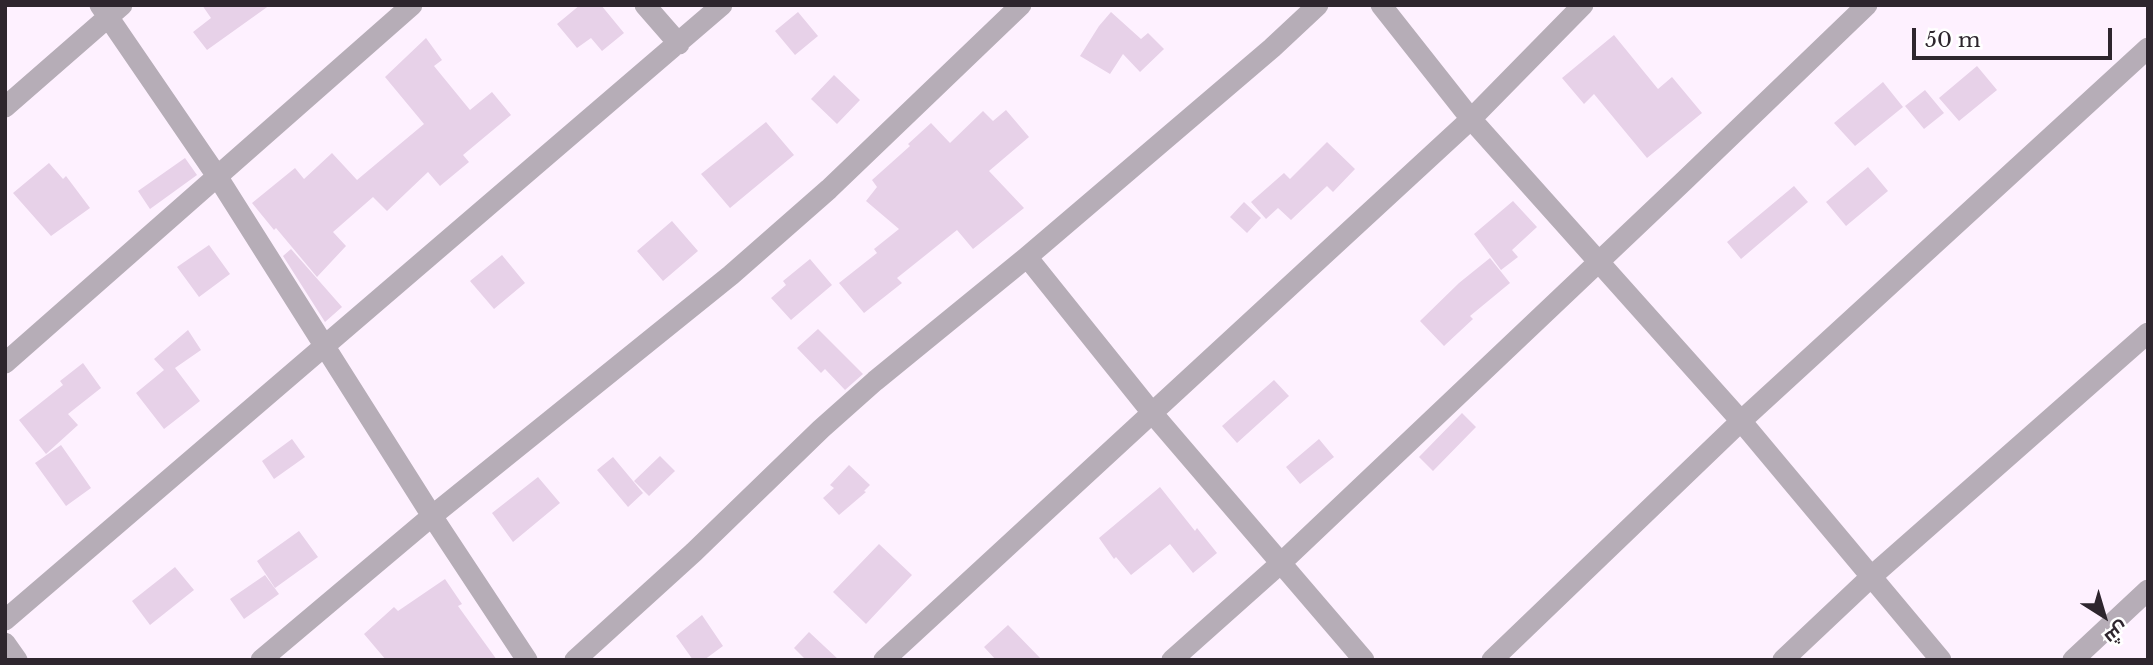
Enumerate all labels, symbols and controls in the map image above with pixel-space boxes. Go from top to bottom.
scale bar [1915,14,2114,58]
text: 50 m [1925,27,1980,53]
north arrow [2069,581,2139,651]
text: ش [2100,617,2134,650]

